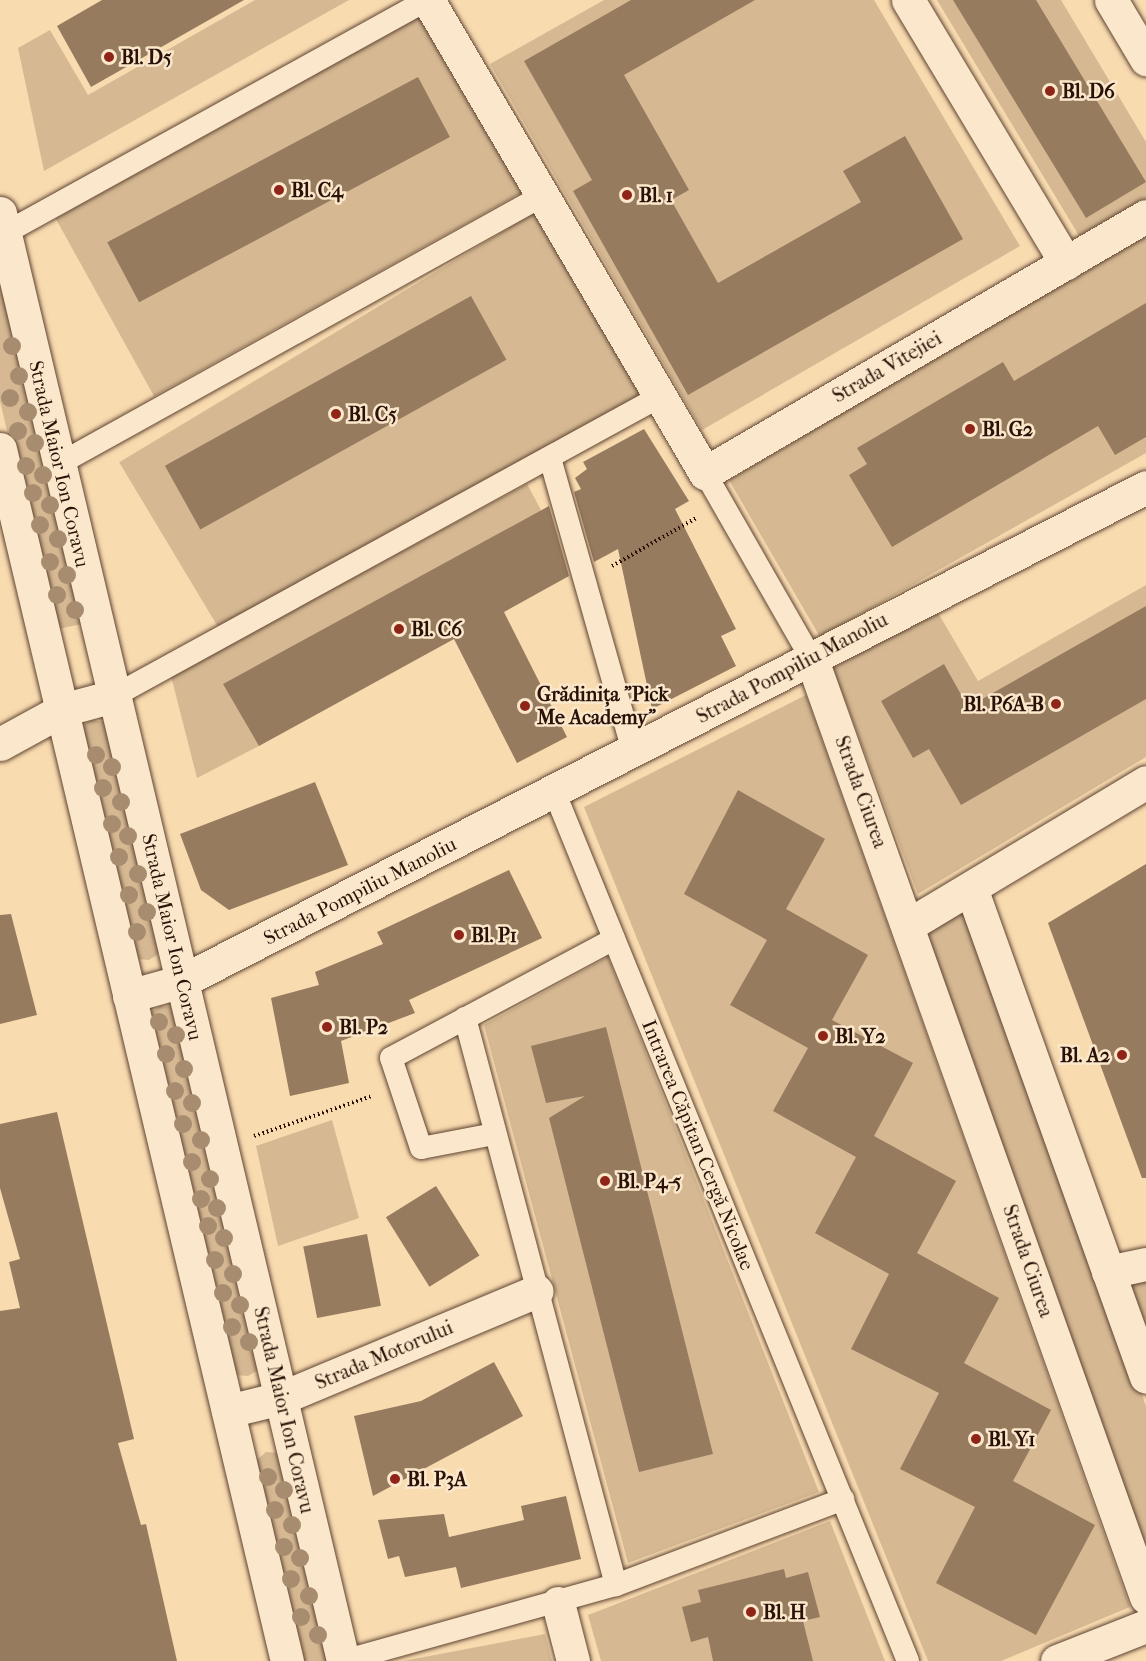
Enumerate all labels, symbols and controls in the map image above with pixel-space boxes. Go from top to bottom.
place label: Bl. D5 [121,45,172,69]
marker: Bl. D5 [102,50,116,64]
place label: Bl. D6 [1062,79,1115,103]
marker: Bl. D6 [1043,84,1057,98]
place label: Bl. C4 [291,178,343,202]
marker: Bl. C4 [272,183,286,197]
place label: Bl. 1 [639,183,673,207]
marker: Bl. 1 [620,188,634,202]
street label: Strada Vitejiei [828,326,946,408]
street label: Strada Maior Ion Coravu [24,358,94,570]
place label: Bl. C5 [348,402,397,426]
marker: Bl. C5 [329,407,343,421]
place label: Bl. G2 [982,417,1033,441]
marker: Bl. G2 [963,422,977,436]
street label: Strada Pompiliu Manoliu [692,607,892,729]
place label: Bl. C6 [411,617,462,641]
marker: Bl. C6 [392,622,406,636]
place label: Grădinița "Pick Me Academy" [537,682,669,729]
place label: Bl. P6A-B [963,692,1044,716]
marker: Bl. P6A-B [1049,697,1063,711]
marker: Grădinița "Pick Me Academy" [518,699,532,713]
street label: Strada Ciurea [830,733,892,851]
street label: Strada Maior Ion Coravu [137,831,207,1043]
street label: Strada Pompiliu Manoliu [260,832,460,950]
place label: Bl. P1 [471,923,517,947]
marker: Bl. P1 [452,928,466,942]
place label: Bl. P2 [339,1015,388,1039]
street label: Intrarea Căpitan Cergă Nicolae [637,1016,759,1274]
marker: Bl. P2 [320,1020,334,1034]
place label: Bl. Y2 [835,1024,886,1048]
marker: Bl. Y2 [816,1029,830,1043]
place label: Bl. A2 [1060,1043,1110,1067]
marker: Bl. A2 [1115,1048,1129,1062]
place label: Bl. P4-5 [617,1169,681,1193]
marker: Bl. P4-5 [598,1174,612,1188]
street label: Strada Ciurea [998,1202,1058,1320]
street label: Strada Maior Ion Coravu [249,1304,319,1516]
street label: Strada Motorului [311,1315,457,1395]
place label: Bl. Y1 [988,1427,1035,1451]
marker: Bl. Y1 [969,1432,983,1446]
place label: Bl. P3A [407,1467,467,1491]
marker: Bl. P3A [388,1472,402,1486]
place label: Bl. H [763,1600,806,1624]
marker: Bl. H [744,1605,758,1619]

